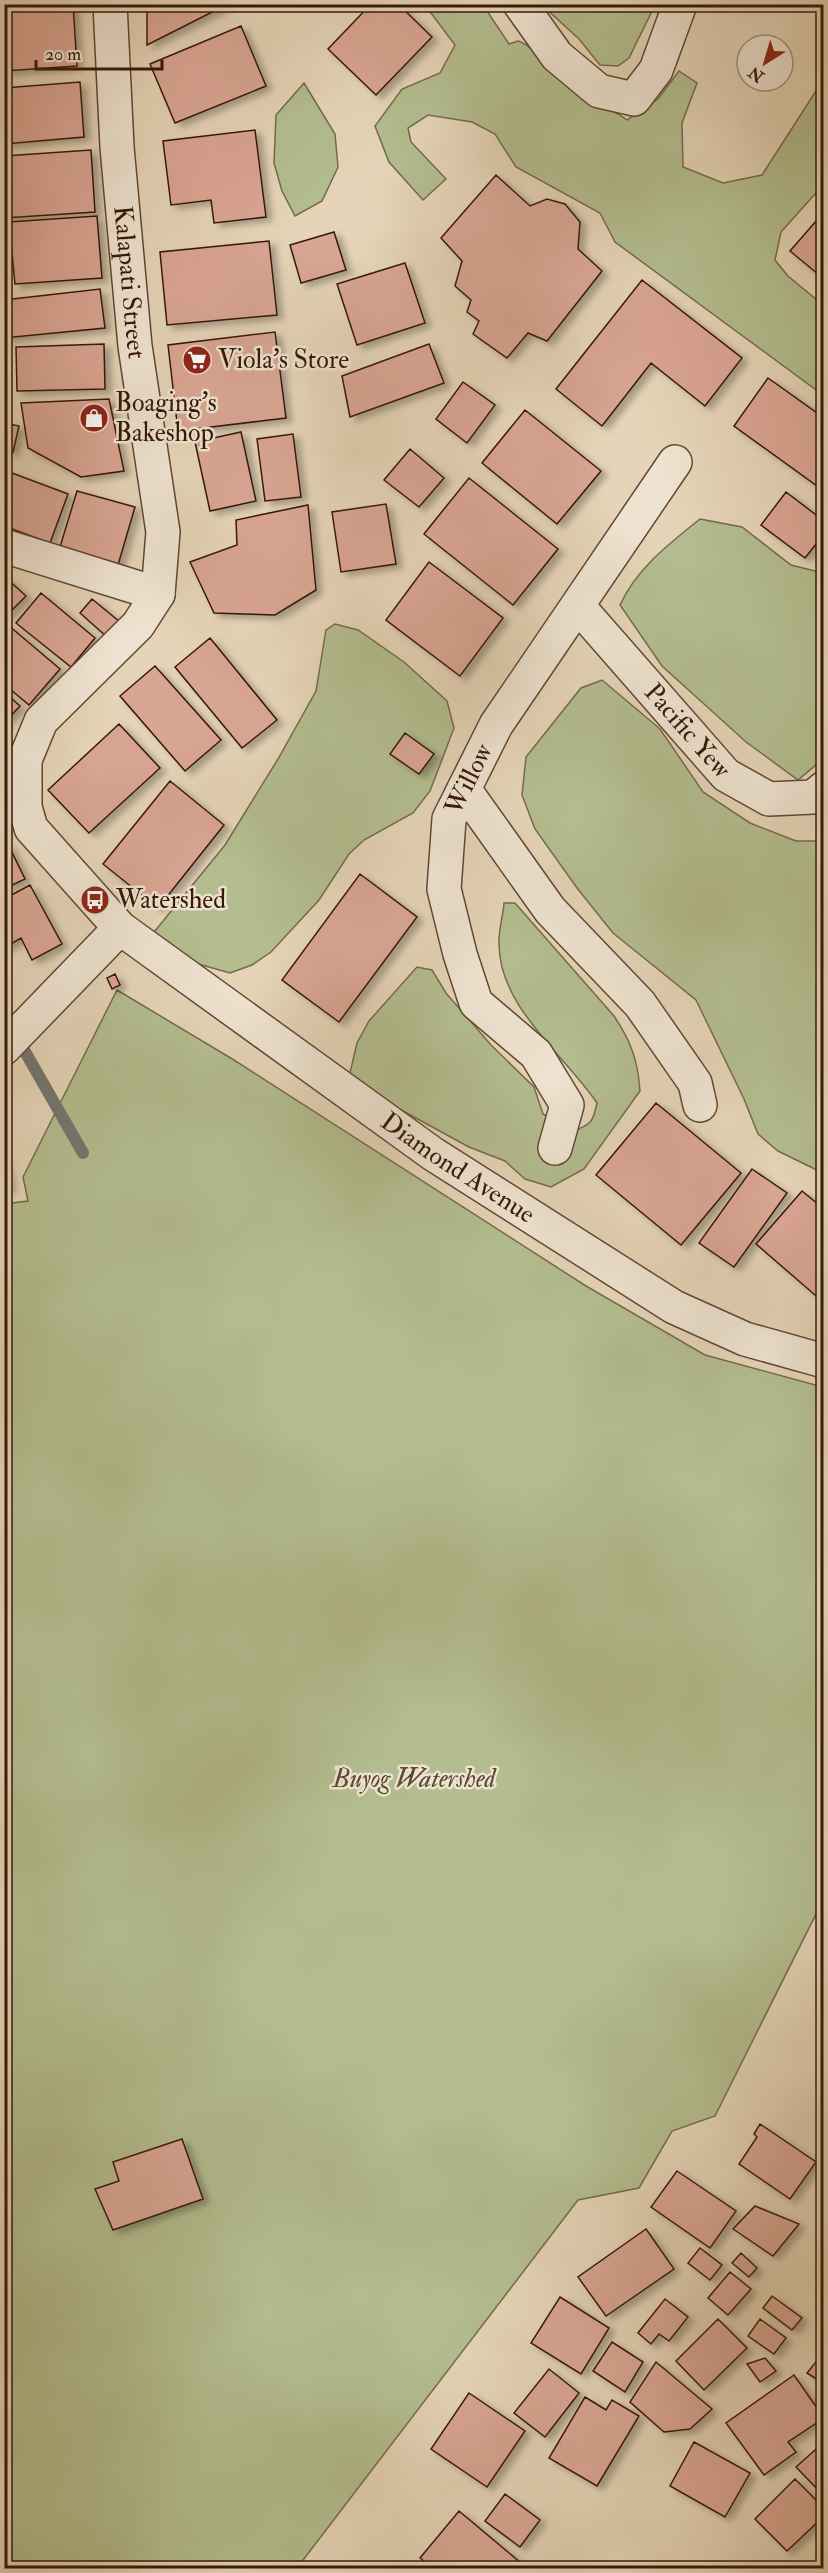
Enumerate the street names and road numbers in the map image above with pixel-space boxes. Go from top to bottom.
street label: Kalapati Street [106,204,153,361]
street label: Pacific Yew [637,677,738,786]
street label: Willow [437,738,500,821]
street label: Diamond Avenue [374,1105,541,1231]

